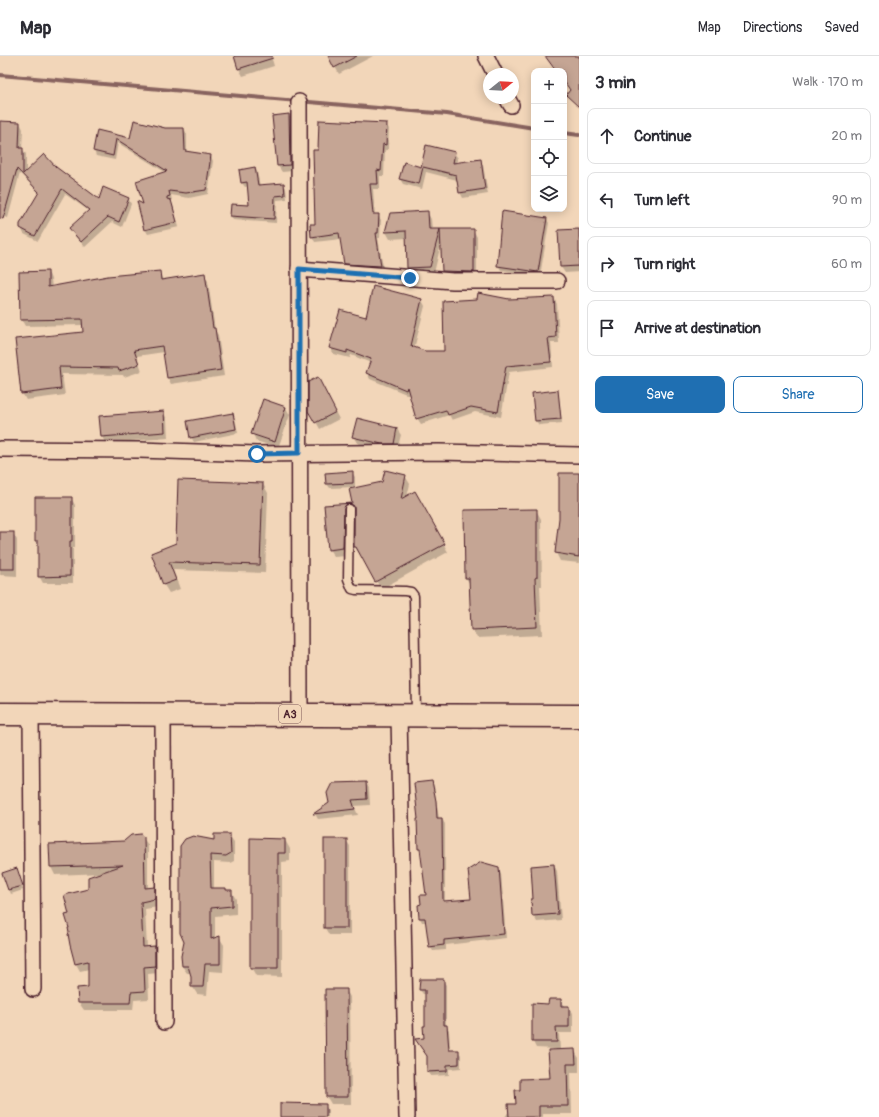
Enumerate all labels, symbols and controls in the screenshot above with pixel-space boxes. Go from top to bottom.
text: Map [20,16,51,40]
text: Map [698,19,721,36]
text: Directions [743,19,802,36]
text: Saved [824,19,859,36]
north arrow [483,68,519,104]
map controls [531,68,567,212]
button: + [531,68,567,104]
text: 3 min [595,72,636,93]
text: Walk · 170 m [792,74,863,90]
button: − [531,104,567,140]
icon: ahead [596,125,618,147]
text: Continue [634,127,692,146]
text: 20 m [831,128,862,144]
button: locate [531,140,567,176]
button: layers [531,176,567,212]
icon: left [596,189,618,211]
text: Turn left [634,191,690,210]
text: 90 m [832,192,862,208]
icon: right [596,253,618,275]
text: Turn right [634,255,695,274]
text: 60 m [831,256,862,272]
route end [401,269,419,287]
icon: arrive [596,317,618,339]
text: Arrive at destination [634,319,761,338]
button: Save [595,376,725,413]
button: Share [733,376,863,413]
route start [248,445,266,463]
road number: A3 [279,705,301,723]

